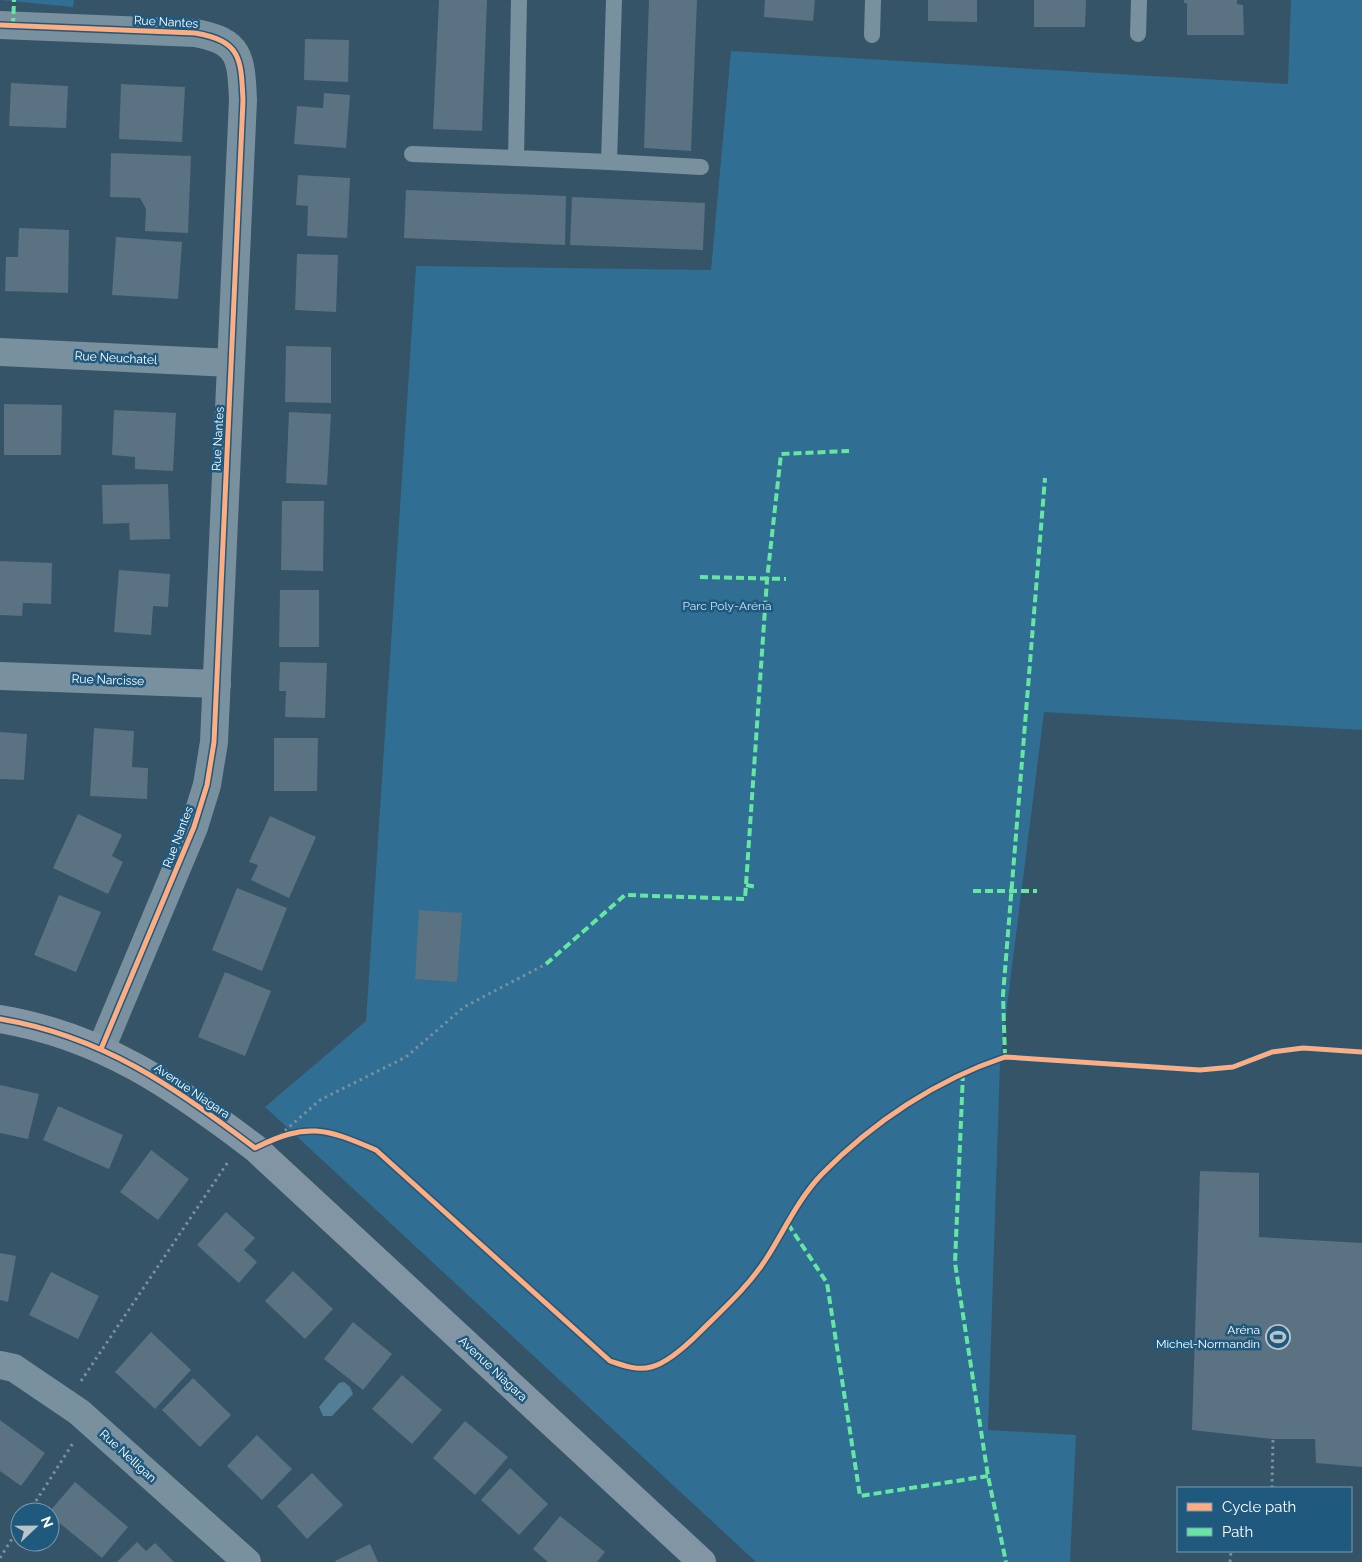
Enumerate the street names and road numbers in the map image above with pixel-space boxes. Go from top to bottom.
street label: Rue Nantes [133,13,199,31]
street label: Rue Neuchatel [74,349,158,367]
street label: Rue Nantes [209,406,227,472]
street label: Rue Narcisse [71,672,145,688]
street label: Rue Nantes [160,804,196,870]
street label: Avenue Niagara [151,1061,233,1121]
street label: Avenue Niagara [456,1334,530,1404]
street label: Rue Nelligan [97,1427,159,1485]

